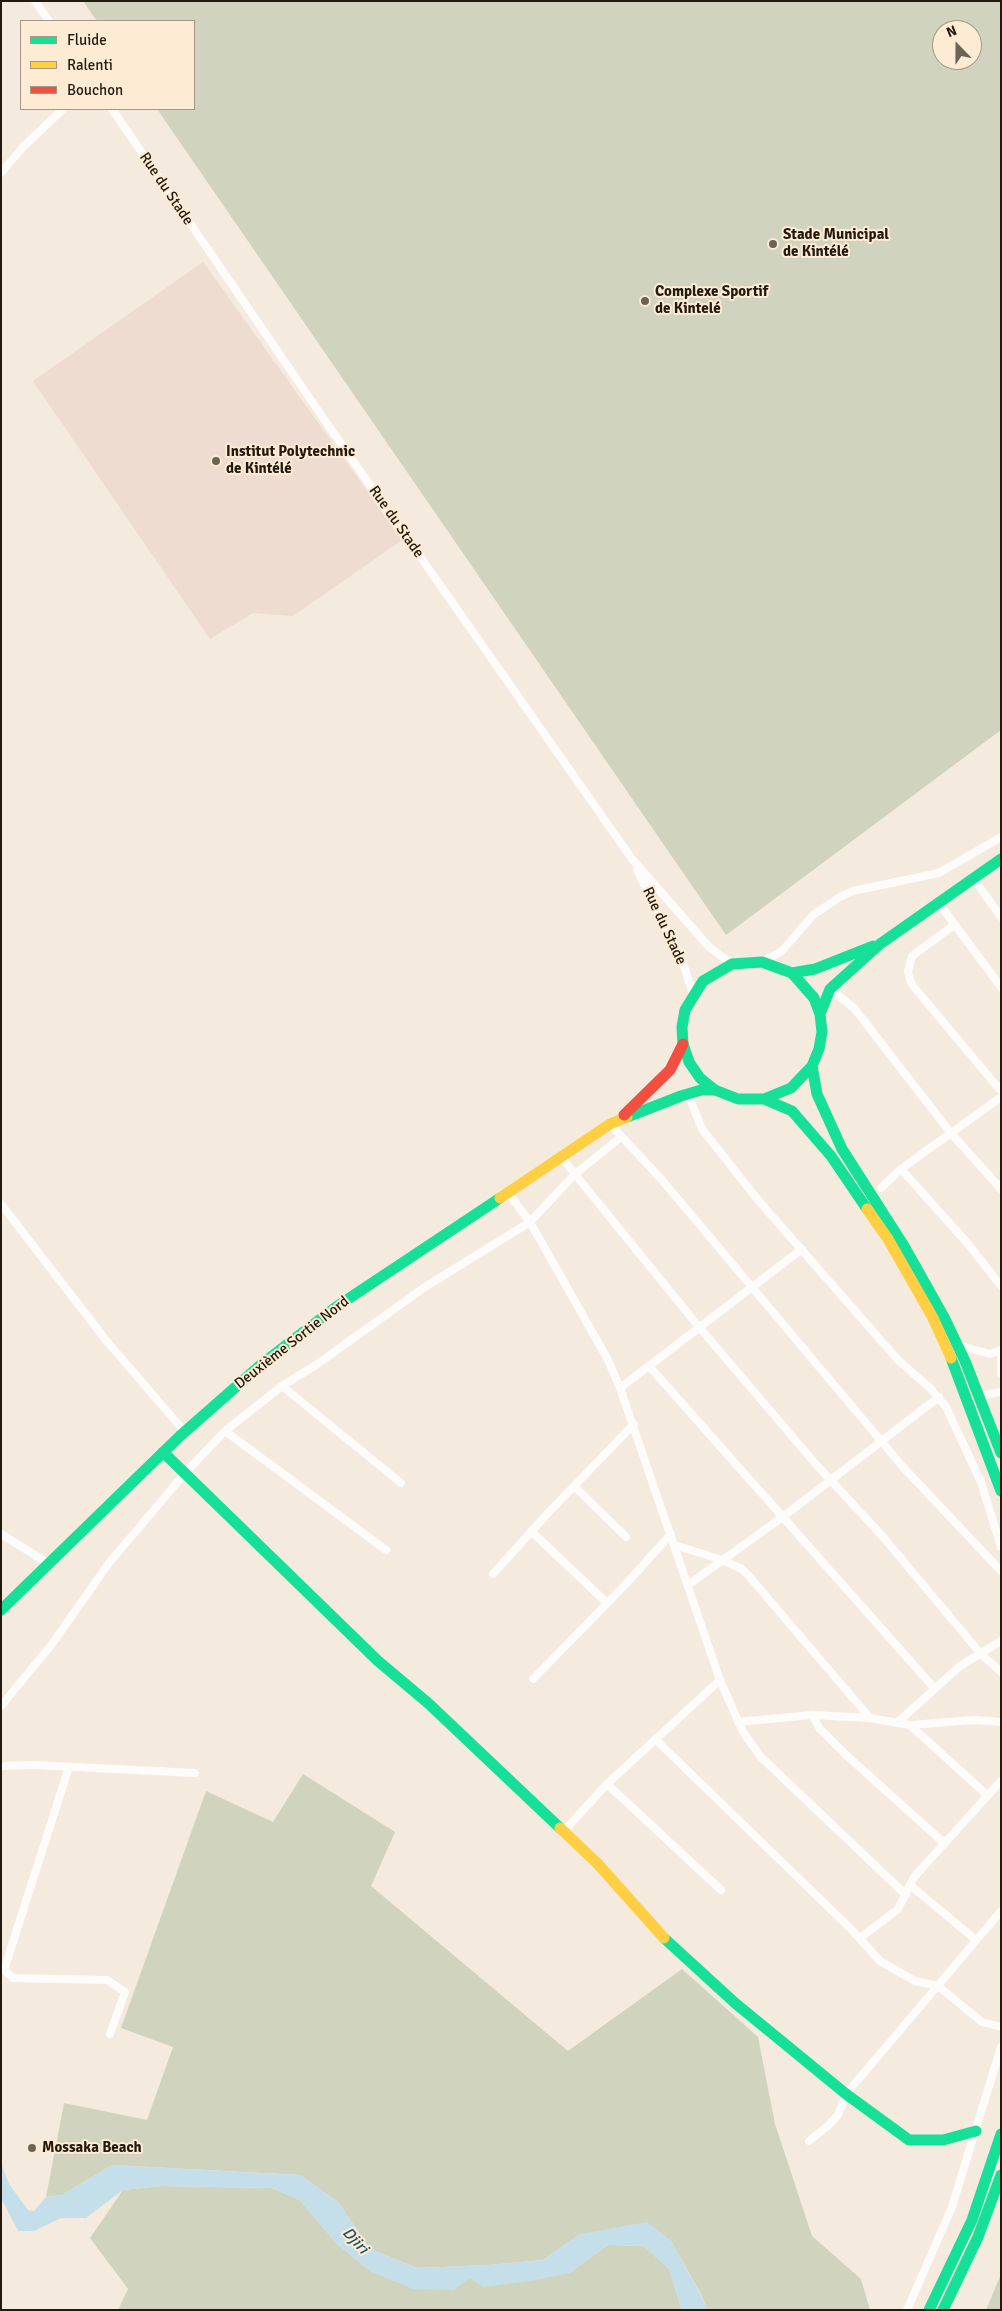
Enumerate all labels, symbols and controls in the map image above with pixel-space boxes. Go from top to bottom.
legend [20,20,195,110]
north arrow [932,20,982,70]
text: N [944,22,959,41]
text: Fluide [67,31,107,49]
text: Ralenti [67,56,113,74]
text: Bouchon [67,81,123,99]
street label: Rue du Stade [135,149,197,229]
place label: Stade Municipal de Kintélé [783,226,889,261]
marker: Stade Municipal de Kintélé [767,238,779,250]
place label: Complexe Sportif de Kintelé [655,283,768,318]
marker: Complexe Sportif de Kintelé [639,295,651,307]
place label: Institut Polytechnic de Kintélé [226,443,355,478]
marker: Institut Polytechnic de Kintélé [210,455,222,467]
street label: Rue du Stade [365,483,427,561]
street label: Rue du Stade [638,884,690,968]
street label: Deuxième Sortie Nord [231,1293,353,1393]
place label: Mossaka Beach [42,2139,142,2157]
marker: Mossaka Beach [26,2142,38,2154]
water label: Djiri [338,2224,372,2258]

